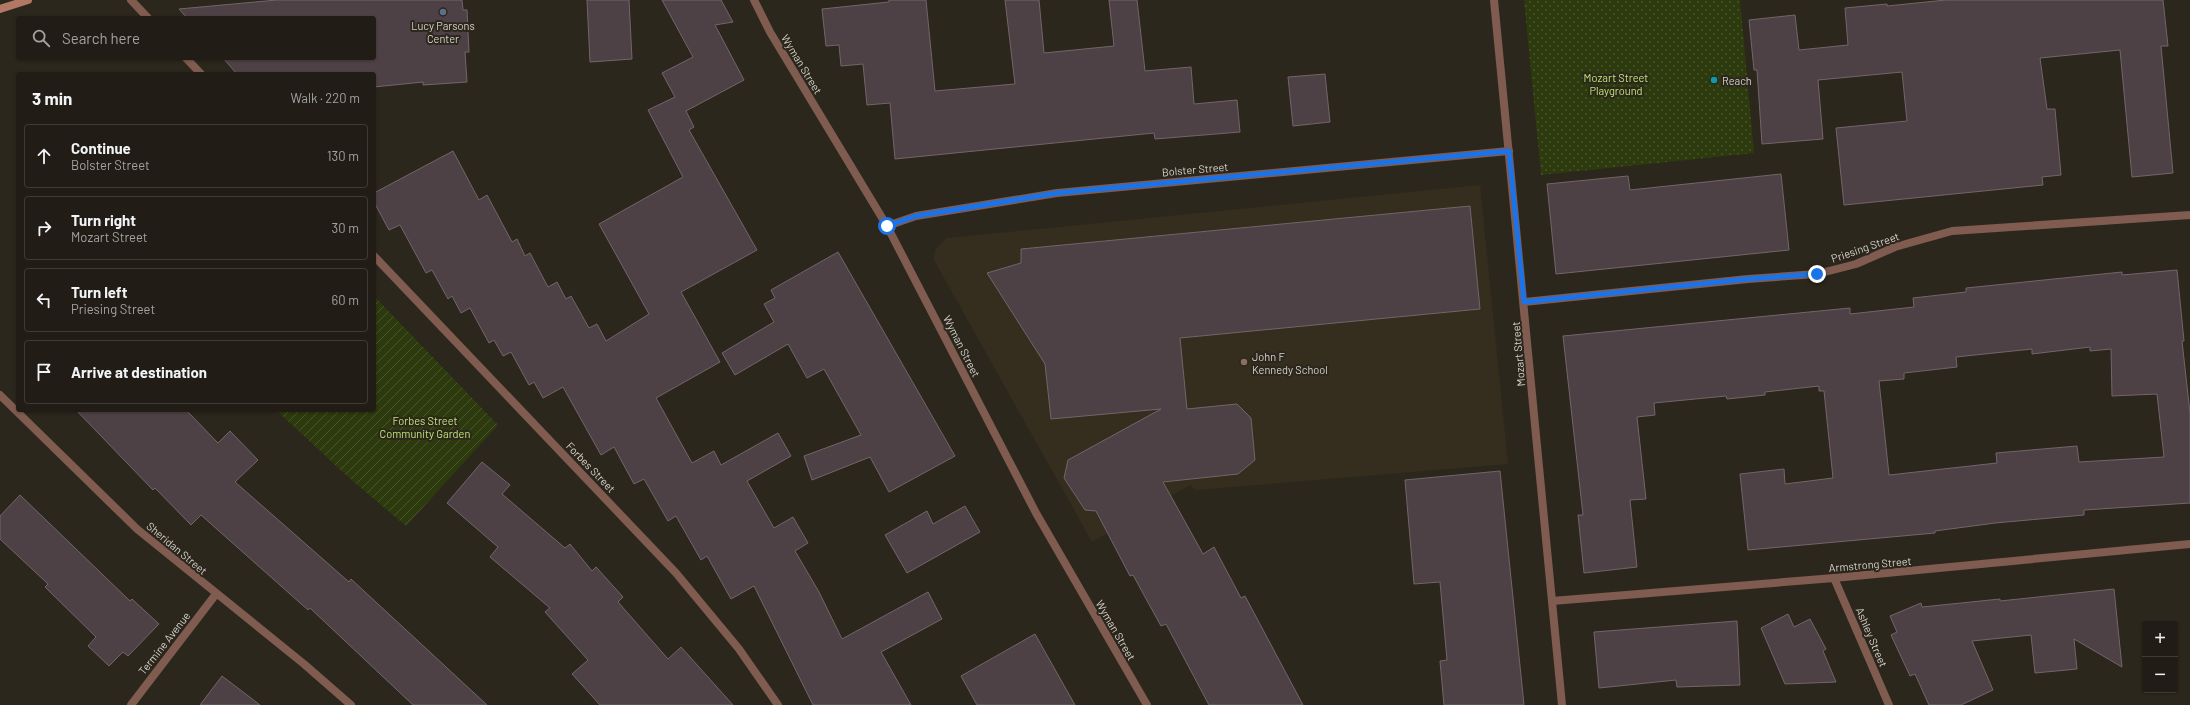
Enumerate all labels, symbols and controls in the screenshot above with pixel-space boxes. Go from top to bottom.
marker: Lucy Parsons Center [438,7,448,17]
search box [16,16,376,60]
place label: Lucy Parsons Center [411,19,475,45]
icon: search [30,27,52,49]
text: Search here [62,29,140,47]
street label: Wyman Street [779,32,825,96]
park label: Mozart Street Playground [1584,71,1648,97]
place label: Reach [1722,74,1752,87]
marker: Reach [1709,75,1719,85]
text: 3 min [32,88,72,108]
text: Walk · 220 m [290,90,360,106]
text: Continue [71,139,131,157]
icon: ahead [33,145,55,167]
text: 130 m [327,148,359,164]
text: Bolster Street [71,157,150,173]
street label: Bolster Street [1161,160,1229,178]
text: Turn right [71,211,136,229]
icon: right [33,217,55,239]
route start [878,217,896,235]
text: 30 m [332,220,359,236]
text: Mozart Street [71,229,148,245]
street label: Priesing Street [1829,229,1901,265]
route end [1808,265,1826,283]
text: Turn left [71,283,127,301]
icon: left [33,289,55,311]
text: 60 m [332,292,359,308]
text: Priesing Street [71,301,155,317]
street label: Wyman Street [941,313,983,379]
street label: Mozart Street [1509,321,1527,387]
place label: John F Kennedy School [1252,350,1328,376]
marker: John F Kennedy School [1239,357,1249,367]
icon: arrive [33,361,55,383]
text: Arrive at destination [71,363,207,381]
park label: Forbes Street Community Garden [380,414,470,440]
street label: Forbes Street [564,439,618,495]
street label: Sheridan Street [144,519,210,577]
street label: Armstrong Street [1828,554,1912,574]
street label: Wyman Street [1093,598,1139,662]
street label: Ashley Street [1854,605,1890,669]
street label: Termine Avenue [135,609,193,677]
map controls [2142,621,2178,693]
button: + [2142,621,2178,657]
button: − [2142,657,2178,693]

